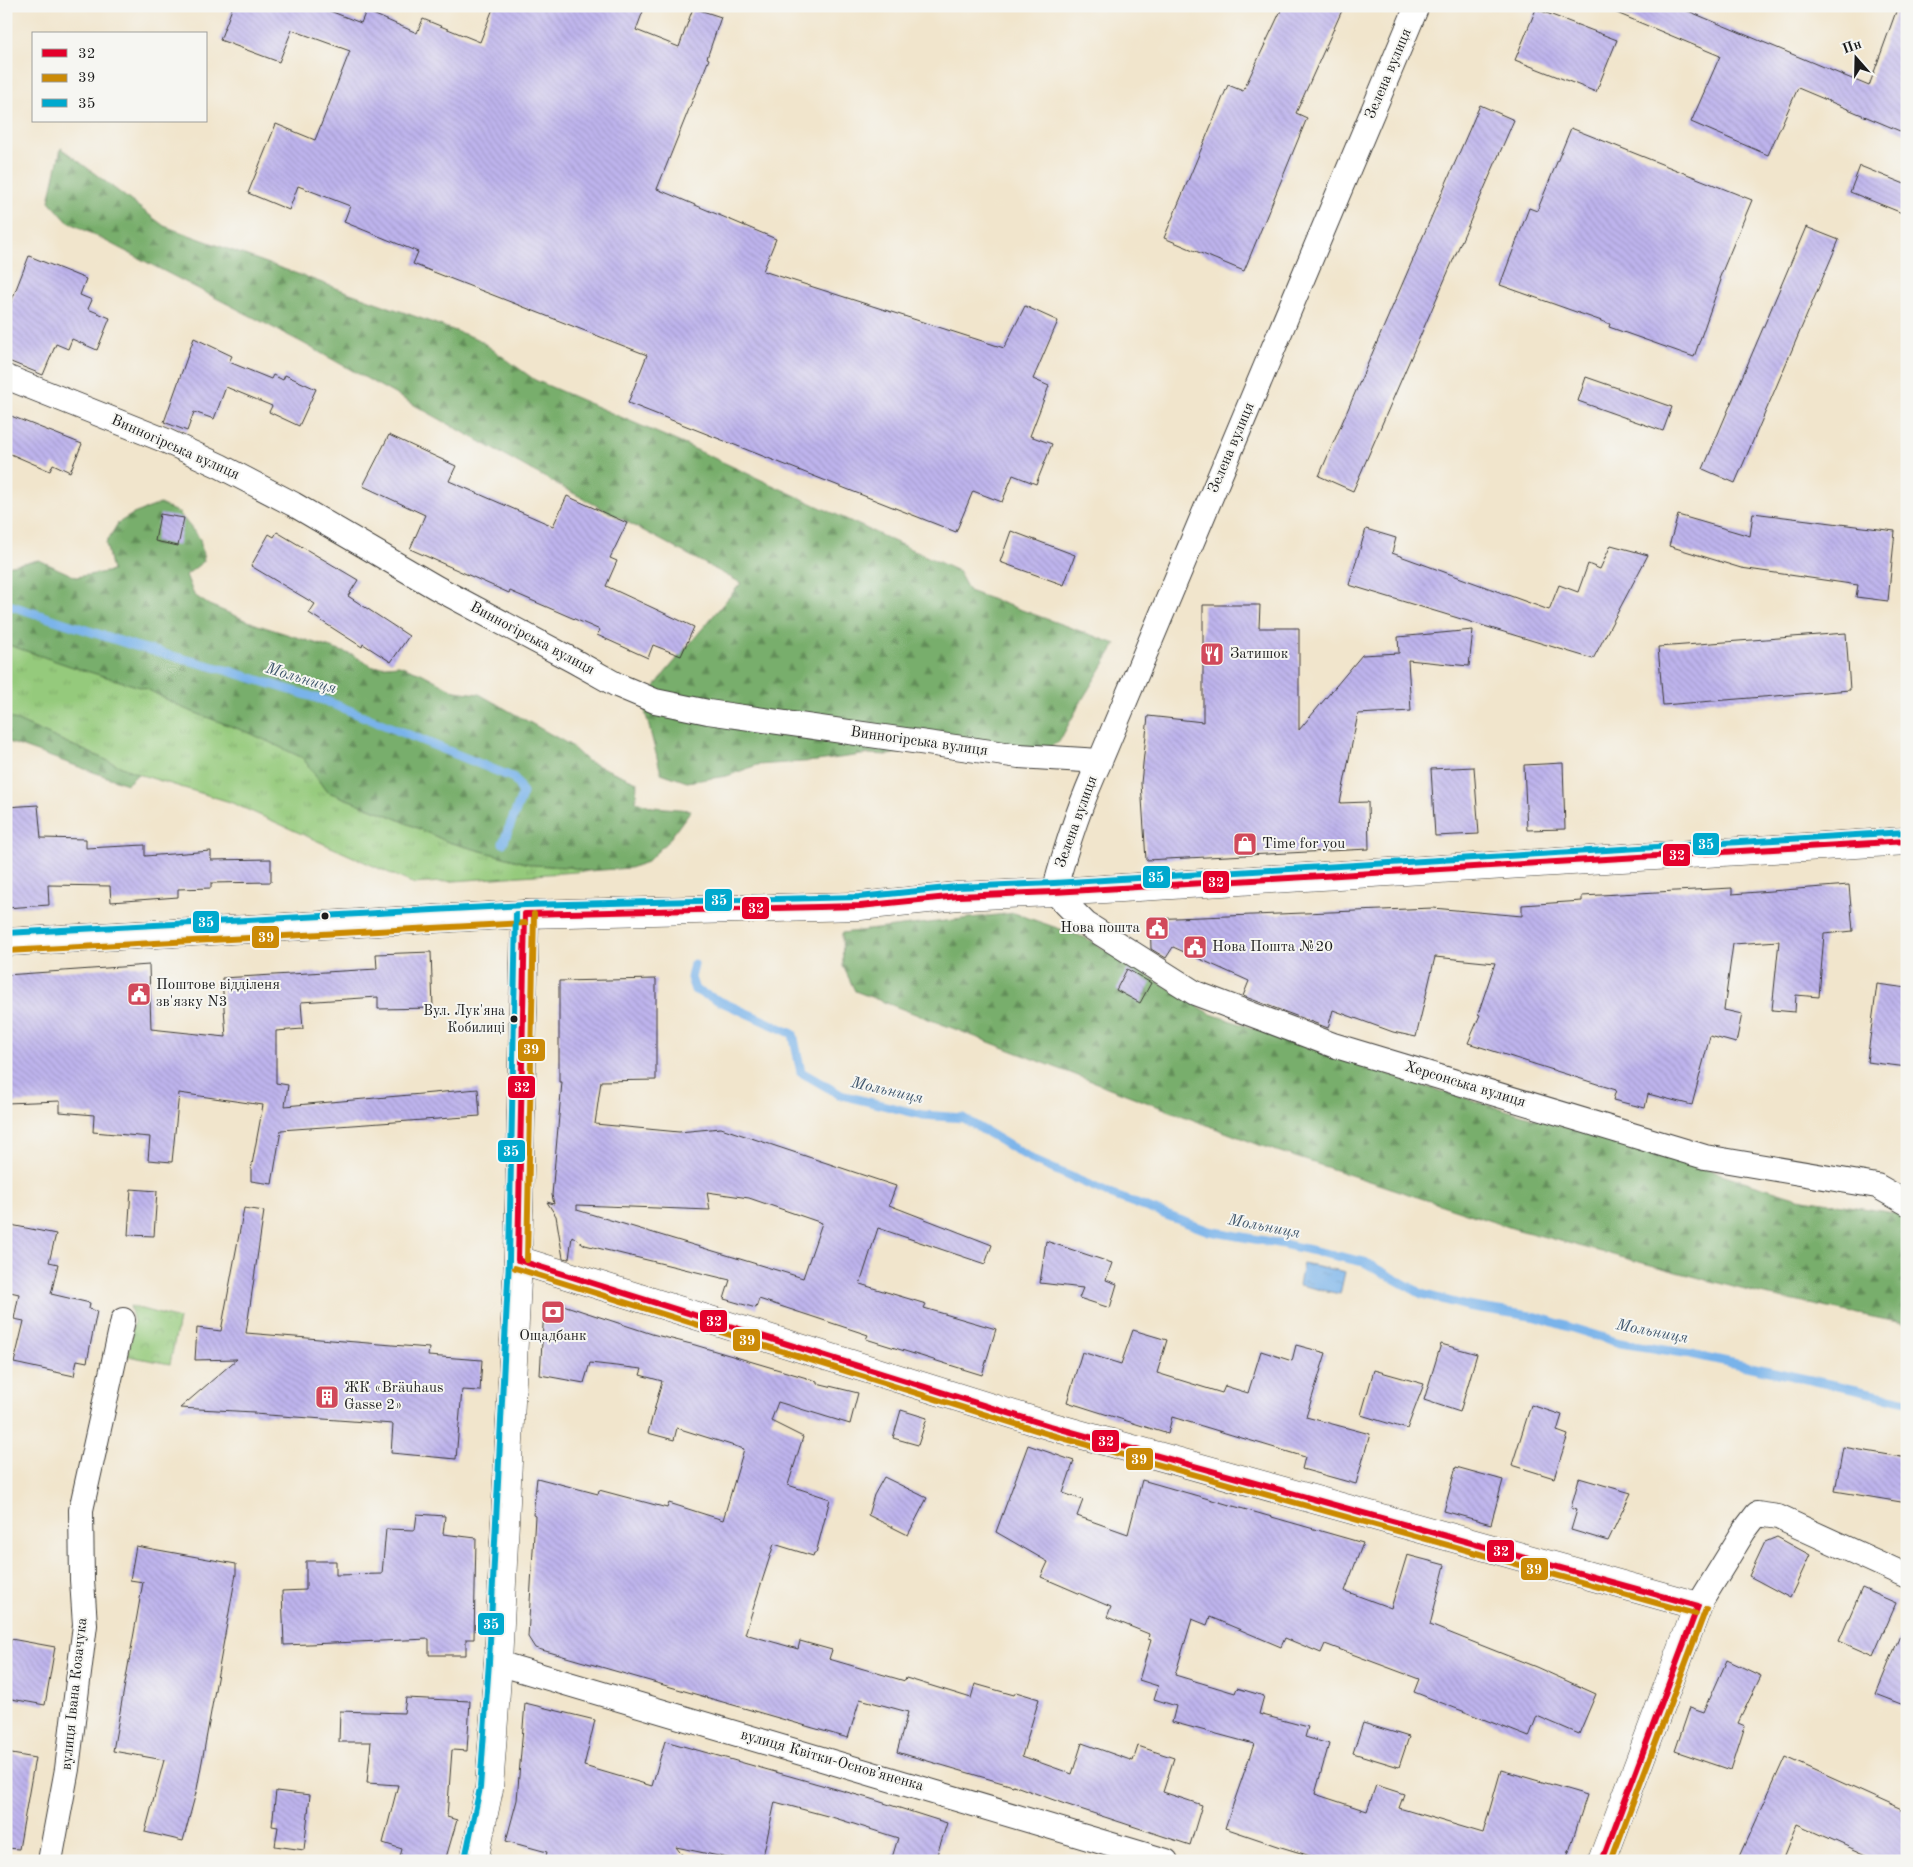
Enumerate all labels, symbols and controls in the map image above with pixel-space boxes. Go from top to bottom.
street label: Зелена вулиця [1363,26,1415,121]
legend [32,32,208,122]
north arrow [1830,32,1880,82]
text: Пн [1840,37,1863,57]
text: 32 [78,47,95,62]
text: 39 [78,71,95,86]
text: 35 [78,97,95,112]
street label: Зелена вулиця [1206,400,1258,495]
street label: Винногірська вулиця [109,413,241,483]
street label: Винногірська вулиця [467,600,597,678]
restaurant icon: Затишок [1199,641,1225,667]
place label: Затишок [1230,647,1289,662]
water label: Мольниця [263,660,339,697]
street label: Винногірська вулиця [849,725,989,759]
street label: Зелена вулиця [1053,774,1101,870]
shop icon: Time for you [1232,831,1258,857]
line badge: 35 [1692,832,1720,856]
place label: Time for you [1262,837,1345,852]
text: 35 [1698,838,1714,852]
line badge: 32 [1662,843,1691,867]
text: 32 [1669,849,1685,863]
line badge: 35 [1142,865,1171,889]
line badge: 32 [1202,870,1230,894]
text: 35 [1148,871,1164,885]
text: 32 [1208,876,1224,890]
line badge: 35 [704,888,733,912]
text: 35 [711,894,727,908]
line badge: 32 [741,896,770,920]
text: 32 [748,902,764,916]
line badge: 35 [192,910,220,934]
unlabelled marker [320,911,330,921]
public building icon: Нова пошта [1144,915,1170,941]
text: 35 [198,916,214,930]
place label: Нова пошта [1060,921,1141,936]
line badge: 39 [251,925,280,949]
text: 39 [258,931,274,945]
public building icon: Нова Пошта №20 [1182,934,1208,960]
place label: Нова Пошта №20 [1212,940,1333,955]
place label: Поштове відділеня зв'язку N3 [156,978,280,1010]
public building icon: Поштове відділеня зв'язку N3 [126,981,152,1007]
place label: Вул. Лук'яна Кобилиці [423,1004,505,1035]
marker: Вул. Лук'яна Кобилиці [509,1014,519,1024]
line badge: 39 [517,1038,546,1062]
text: 39 [523,1043,539,1057]
street label: Херсонська вулиця [1403,1059,1527,1111]
line badge: 32 [507,1075,536,1099]
water label: Мольниця [848,1075,925,1107]
text: 32 [514,1081,530,1095]
line badge: 35 [497,1139,526,1163]
text: 35 [503,1145,519,1159]
water label: Мольниця [1225,1212,1302,1242]
bank icon: Ощадбанк [540,1299,566,1325]
line badge: 32 [699,1309,728,1333]
text: 32 [706,1315,722,1329]
water label: Мольниця [1613,1317,1690,1347]
line badge: 39 [732,1328,761,1352]
place label: Ощадбанк [519,1329,587,1344]
text: 39 [739,1334,755,1348]
place label: ЖК «Bräuhaus Gasse 2» [344,1381,443,1413]
building icon: ЖК «Bräuhaus Gasse 2» [314,1384,340,1410]
line badge: 32 [1091,1429,1120,1453]
text: 32 [1098,1435,1114,1449]
line badge: 39 [1125,1447,1154,1471]
text: 39 [1131,1453,1147,1467]
line badge: 32 [1486,1539,1515,1563]
text: 32 [1493,1545,1509,1559]
line badge: 39 [1520,1557,1549,1581]
text: 39 [1526,1563,1542,1577]
line badge: 35 [477,1612,505,1636]
street label: вулиця Івана Козачука [60,1616,91,1771]
text: 35 [483,1618,499,1632]
street label: вулиця Квітки-Основʼяненка [739,1728,926,1794]

